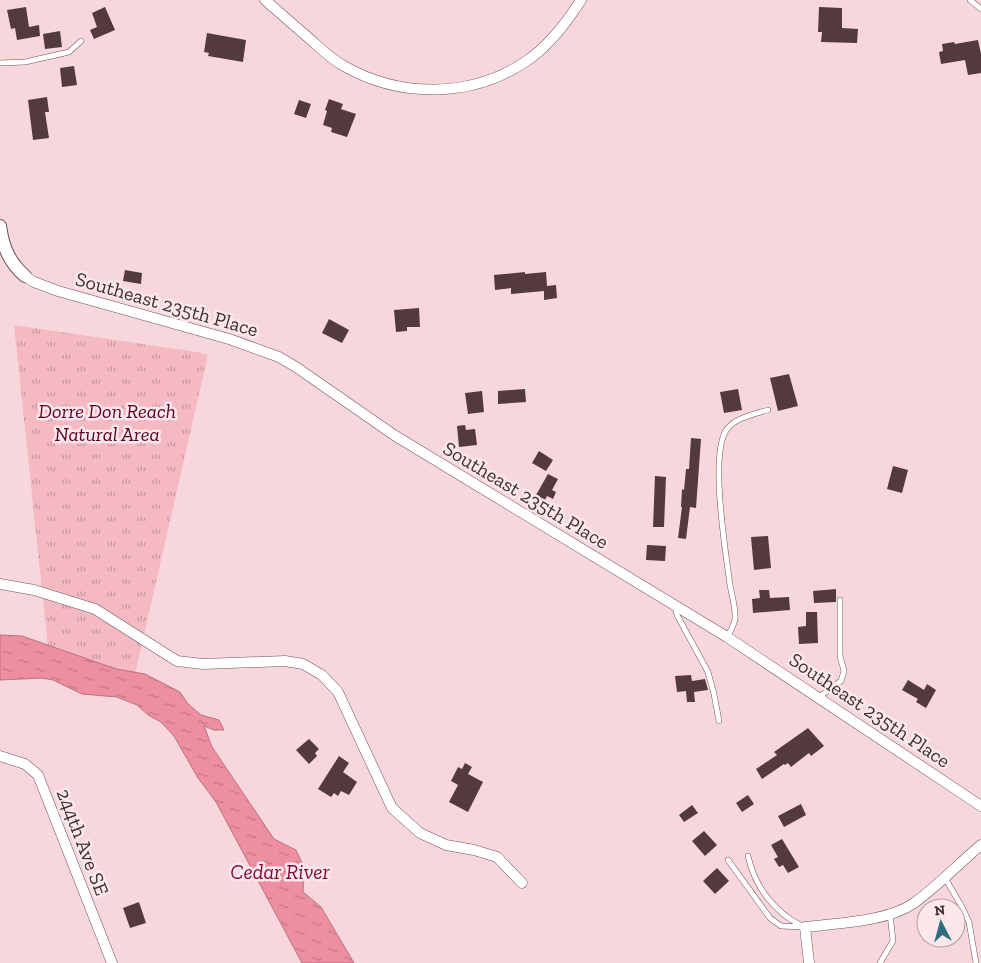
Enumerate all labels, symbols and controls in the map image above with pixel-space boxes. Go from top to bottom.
street label: Southeast 235th Place [73,266,261,342]
park label: Dorre Don Reach Natural Area [38,399,176,446]
street label: Southeast 235th Place [439,436,613,554]
street label: Southeast 235th Place [785,647,955,773]
street label: 244th Ave SE [52,785,114,899]
water label: Cedar River [230,859,330,884]
north arrow [916,898,966,948]
text: N [934,902,946,920]

